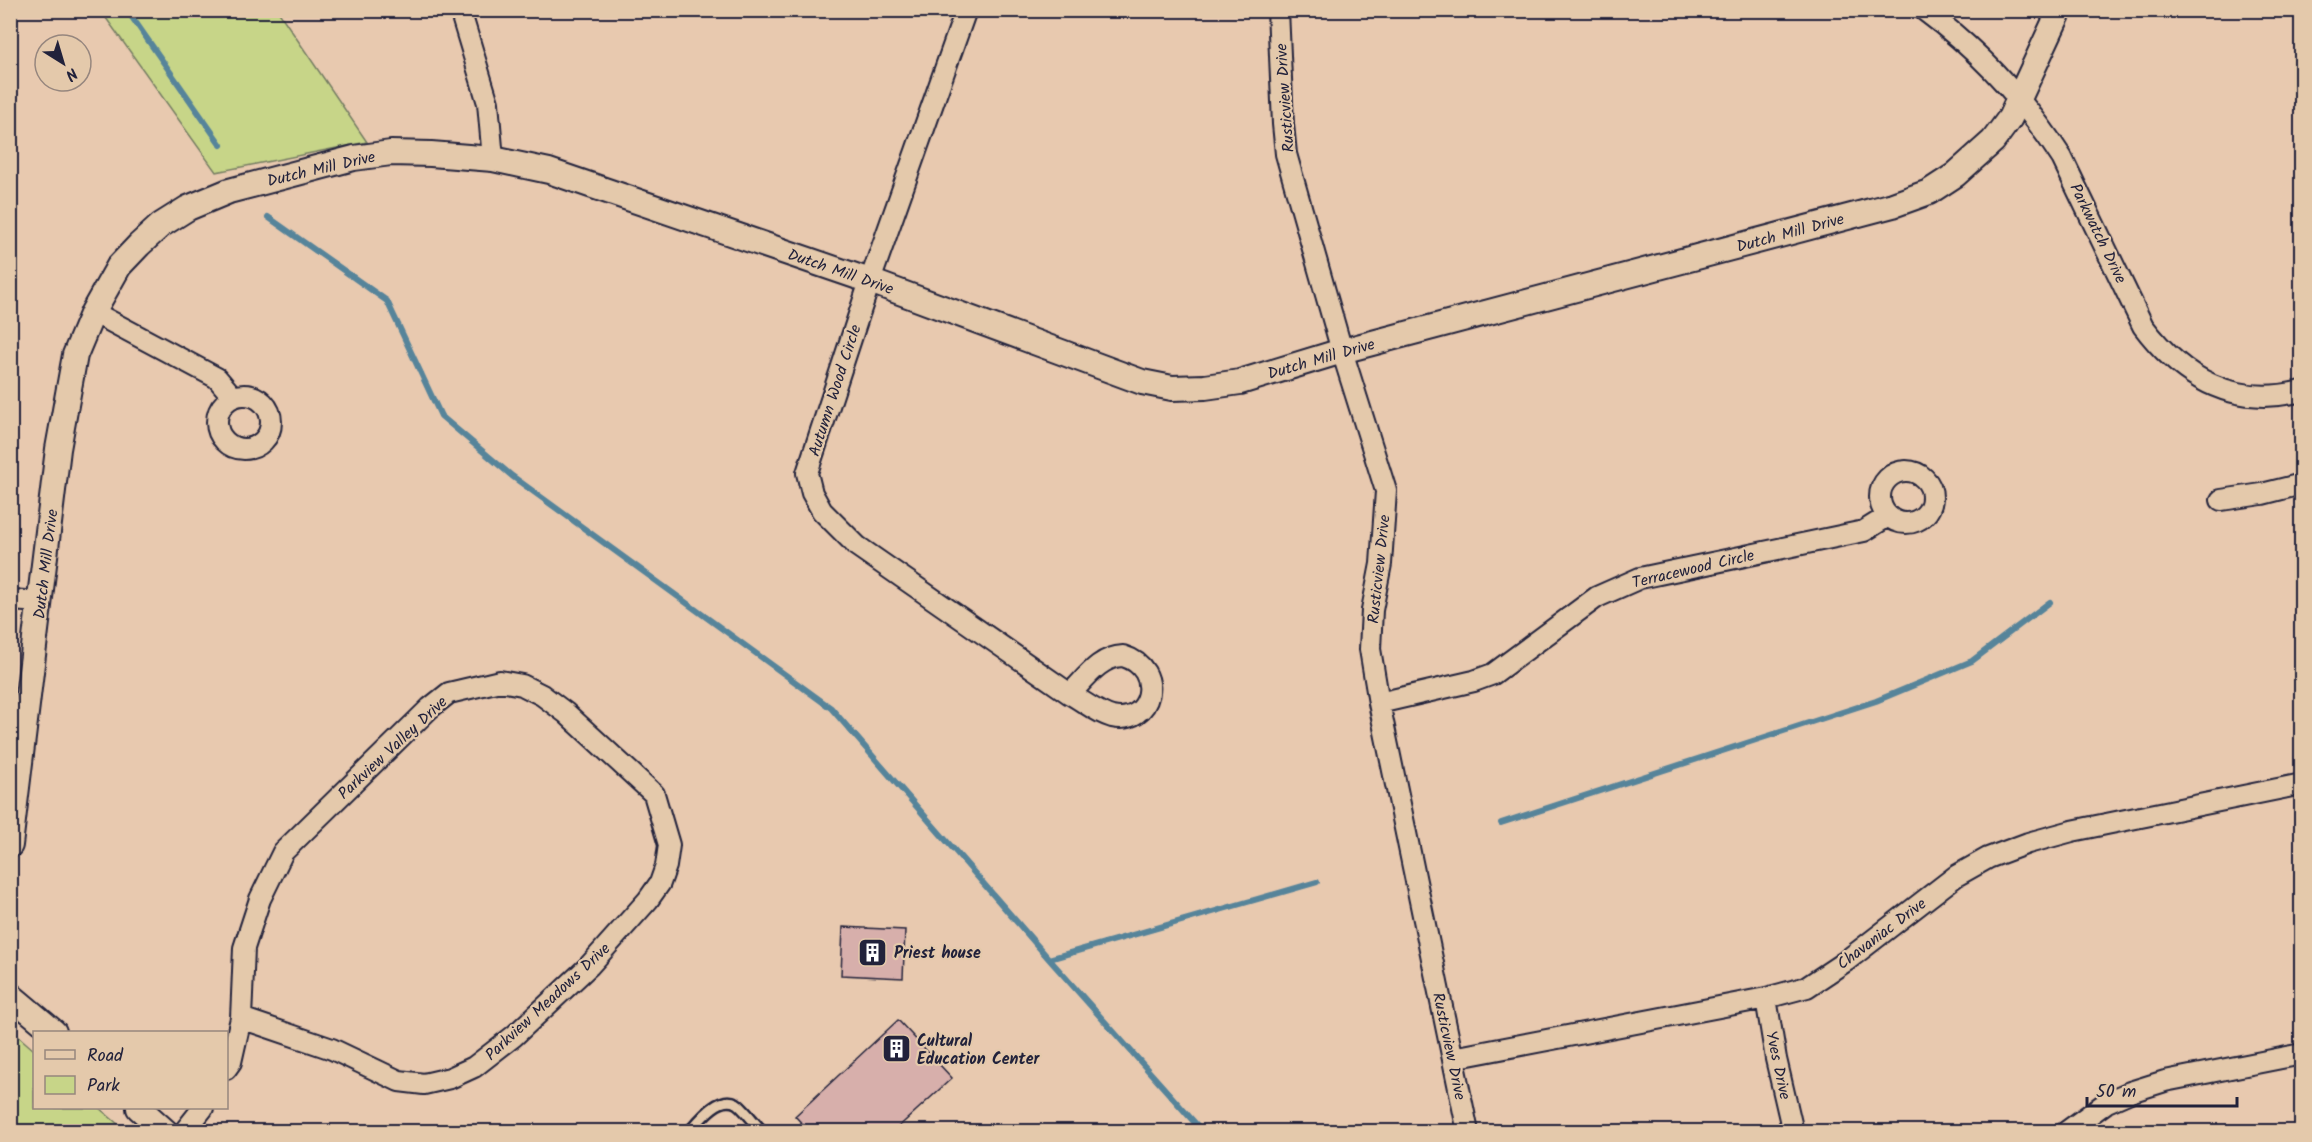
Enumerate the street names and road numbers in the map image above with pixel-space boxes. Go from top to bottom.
street label: Rusticview Drive [1269,43,1302,153]
street label: Dutch Mill Drive [265,145,378,194]
street label: Parkwatch Drive [2063,179,2133,288]
street label: Dutch Mill Drive [1734,207,1847,260]
street label: Dutch Mill Drive [784,243,897,302]
street label: Autumn Wood Circle [802,321,869,460]
street label: Dutch Mill Drive [1265,332,1378,387]
street label: Dutch Mill Drive [27,508,66,620]
street label: Rusticview Drive [1361,514,1398,625]
street label: Terracewood Circle [1630,543,1757,596]
street label: Parkview Valley Drive [332,690,454,806]
street label: Chavaniac Drive [1832,892,1932,976]
street label: Parkview Meadows Drive [480,937,616,1067]
street label: Rusticview Drive [1425,990,1472,1102]
street label: Yves Drive [1758,1029,1797,1102]

